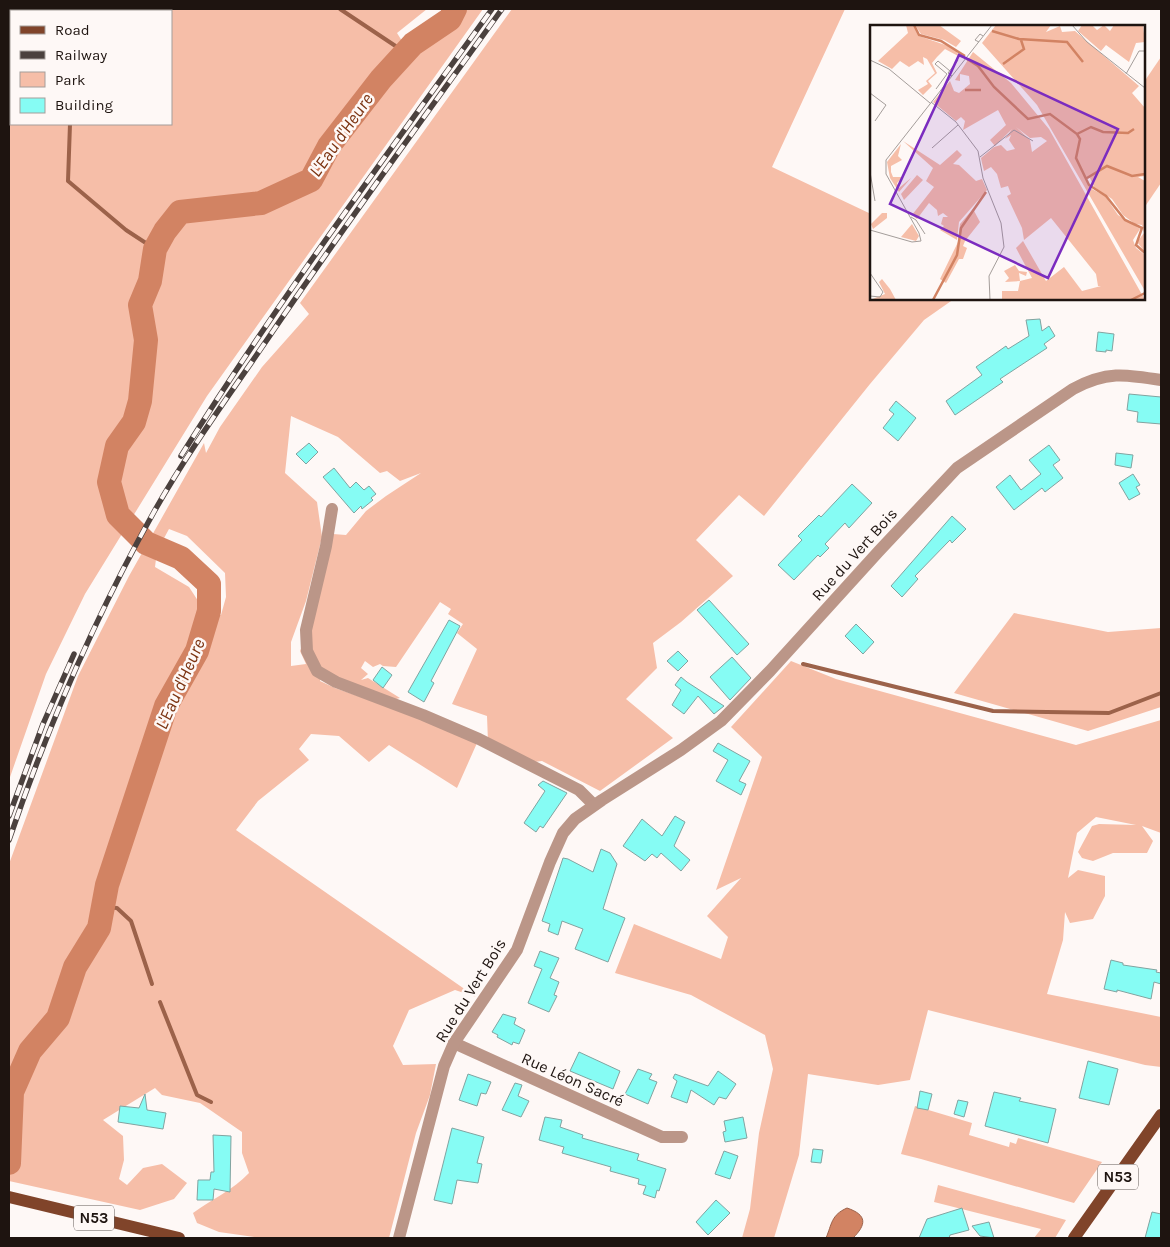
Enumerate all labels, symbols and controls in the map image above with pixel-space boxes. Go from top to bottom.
legend [10,10,172,125]
text: Road [55,21,90,39]
inset map [870,25,1145,300]
text: Railway [55,46,107,64]
text: Park [55,71,85,89]
water label: L'Eau d'Heure [304,89,378,181]
text: Building [55,96,113,114]
street label: Rue du Vert Bois [808,504,901,605]
water label: L'Eau d'Heure [150,635,210,733]
street label: Rue du Vert Bois [431,935,510,1046]
street label: Rue Léon Sacré [519,1048,627,1111]
road number: N53 [1098,1164,1138,1190]
road number: N53 [74,1206,114,1230]

